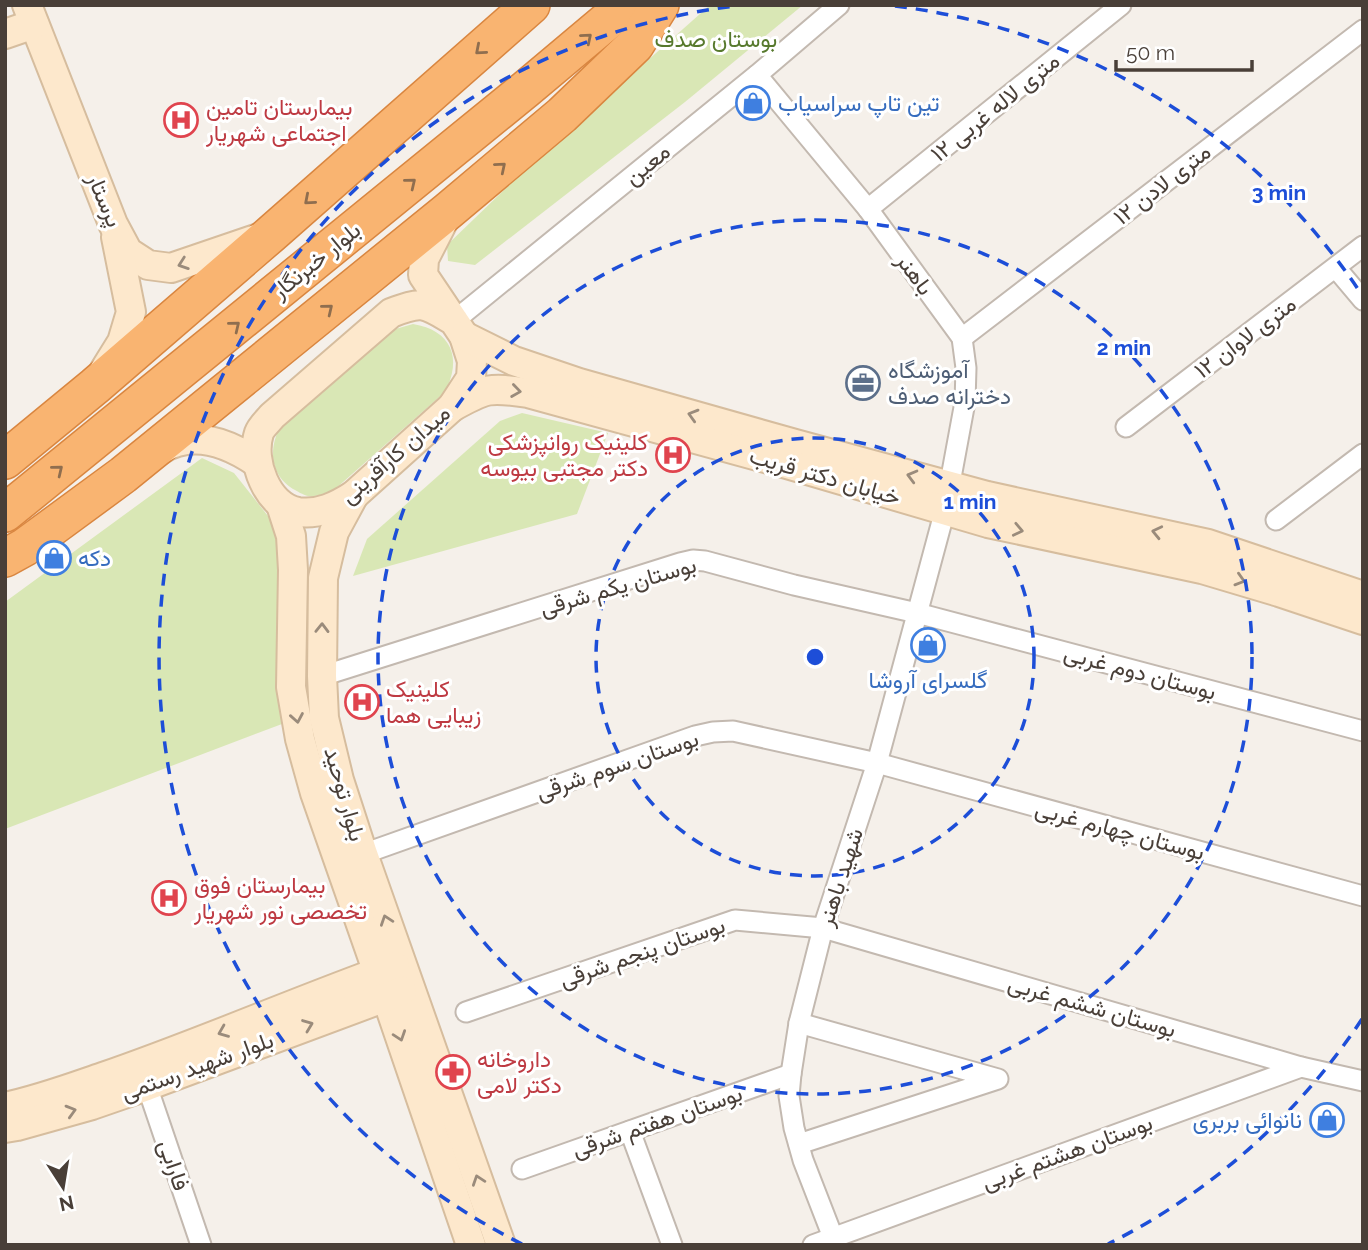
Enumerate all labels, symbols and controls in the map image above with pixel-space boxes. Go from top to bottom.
park label: بوستان صدف [655,25,777,54]
scale bar [1116,28,1252,72]
one-way arrow [578,34,591,46]
text: 50 m [1126,40,1175,65]
one-way arrow [475,42,488,54]
street label: ۱۲ متری لاله غربی [925,47,1066,168]
shop icon: تین تاپ سراسیاب [734,84,772,122]
place label: تین تاپ سراسیاب [778,89,940,119]
place label: بیمارستان تامین اجتماعی شهریار [205,93,352,148]
hospital icon: بیمارستان تامین اجتماعی شهریار [162,101,200,139]
street label: معین [618,137,676,191]
street label: ۱۲ متری لادن [1108,137,1217,231]
one-way arrow [492,163,505,175]
street label: پرستار [79,168,129,232]
one-way arrow [403,178,415,191]
text: 3 min [1252,180,1306,205]
one-way arrow [304,192,317,205]
street label: بلوار خبرنگار [265,216,367,306]
street label: باهنر [889,247,940,301]
one-way arrow [178,256,190,270]
street label: ۱۲ متری لاوان [1189,290,1302,385]
one-way arrow [320,304,333,317]
one-way arrow [227,322,239,335]
text: 2 min [1097,335,1151,360]
place label: آموزشگاه دخترانه صدف [888,356,1011,411]
office icon: آموزشگاه دخترانه صدف [844,364,882,402]
one-way arrow [510,383,521,398]
street label: میدان کارآفرینی [334,399,456,510]
one-way arrow [687,409,699,423]
place label: کلینیک روانپزشکی دکتر مجتبی بیوسه [480,428,648,483]
hospital icon: کلینیک روانپزشکی دکتر مجتبی بیوسه [654,436,692,474]
street label: خیابان دکتر قریب [746,441,904,512]
one-way arrow [50,466,63,478]
one-way arrow [906,469,918,484]
text: 1 min [943,489,997,514]
one-way arrow [1012,521,1024,536]
one-way arrow [1151,526,1163,541]
shop icon: دکه [35,539,73,577]
place label: دکه [78,544,111,571]
street label: بوستان یکم شرقی [536,550,700,623]
one-way arrow [1233,572,1245,587]
one-way arrow [315,622,330,633]
shop icon: گلسرای آروشا [909,626,947,664]
street label: بوستان دوم غربی [1061,638,1219,707]
centre of rings [803,645,827,669]
place label: گلسرای آروشا [869,666,987,695]
place label: کلینیک زیبایی هما [386,675,481,730]
hospital icon: کلینیک زیبایی هما [343,683,381,721]
one-way arrow [289,712,304,724]
street label: بوستان سوم شرقی [532,724,702,807]
street label: بلوار توحید [317,744,372,845]
street label: بوستان چهارم غربی [1032,794,1208,868]
street label: شهید باهنر [811,824,870,931]
place label: بیمارستان فوق تخصصی نور شهریار [193,871,367,926]
hospital icon: بیمارستان فوق تخصصی نور شهریار [150,879,188,917]
street label: بوستان پنجم شرقی [555,911,729,995]
one-way arrow [380,914,394,926]
street label: بوستان ششم غربی [1004,969,1179,1044]
one-way arrow [302,1019,314,1033]
one-way arrow [217,1023,229,1037]
street label: بلوار شهید رستمی [117,1025,277,1108]
one-way arrow [392,1030,406,1042]
place label: داروخانه دکتر لامی [477,1045,562,1100]
pharmacy icon: داروخانه دکتر لامی [434,1053,472,1091]
street label: بوستان هفتم شرقی [568,1079,746,1164]
shop icon: نانوائی بربری [1308,1101,1346,1139]
one-way arrow [65,1105,77,1119]
place label: نانوائی بربری [1192,1106,1302,1135]
street label: بوستان هشتم غربی [978,1108,1157,1197]
street label: فارابی [151,1136,196,1194]
north arrow [28,1152,98,1222]
one-way arrow [472,1175,486,1187]
text: N [57,1191,76,1216]

